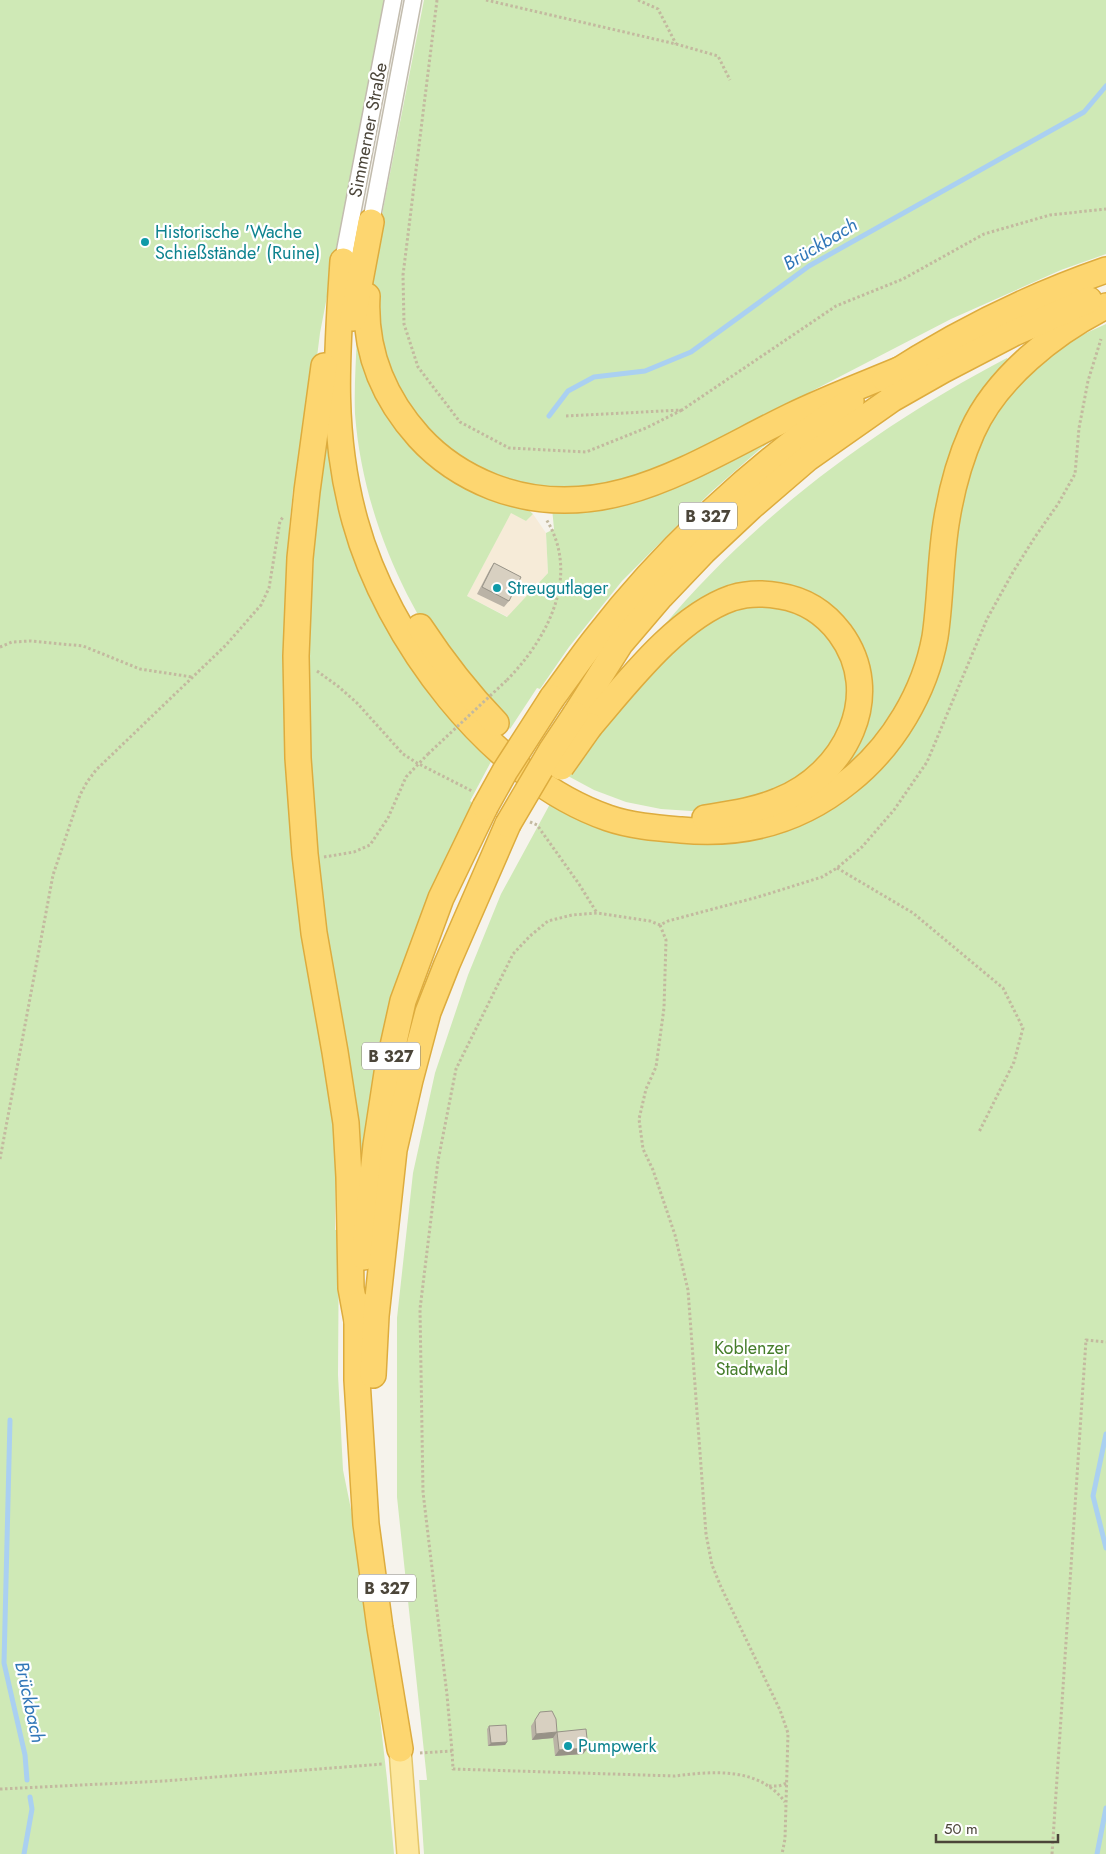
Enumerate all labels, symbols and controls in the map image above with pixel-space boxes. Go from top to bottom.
street label: Simmerner Straße [342,60,394,200]
water label: Brückbach [778,211,862,277]
place label: Historische 'Wache Schießstände' (Ruine) [155,219,320,266]
marker: Historische 'Wache Schießstände' (Ruine) [139,236,151,248]
road number: B 327 [679,502,737,530]
place label: Streugutlager [507,575,609,601]
marker: Streugutlager [491,582,503,594]
road number: B 327 [362,1042,420,1070]
park label: Koblenzer Stadtwald [714,1335,791,1382]
road number: B 327 [358,1575,416,1602]
water label: Brückbach [8,1659,52,1745]
place label: Pumpwerk [578,1733,656,1759]
marker: Pumpwerk [562,1740,574,1752]
scale bar [936,1812,1058,1844]
text: 50 m [944,1818,978,1840]

